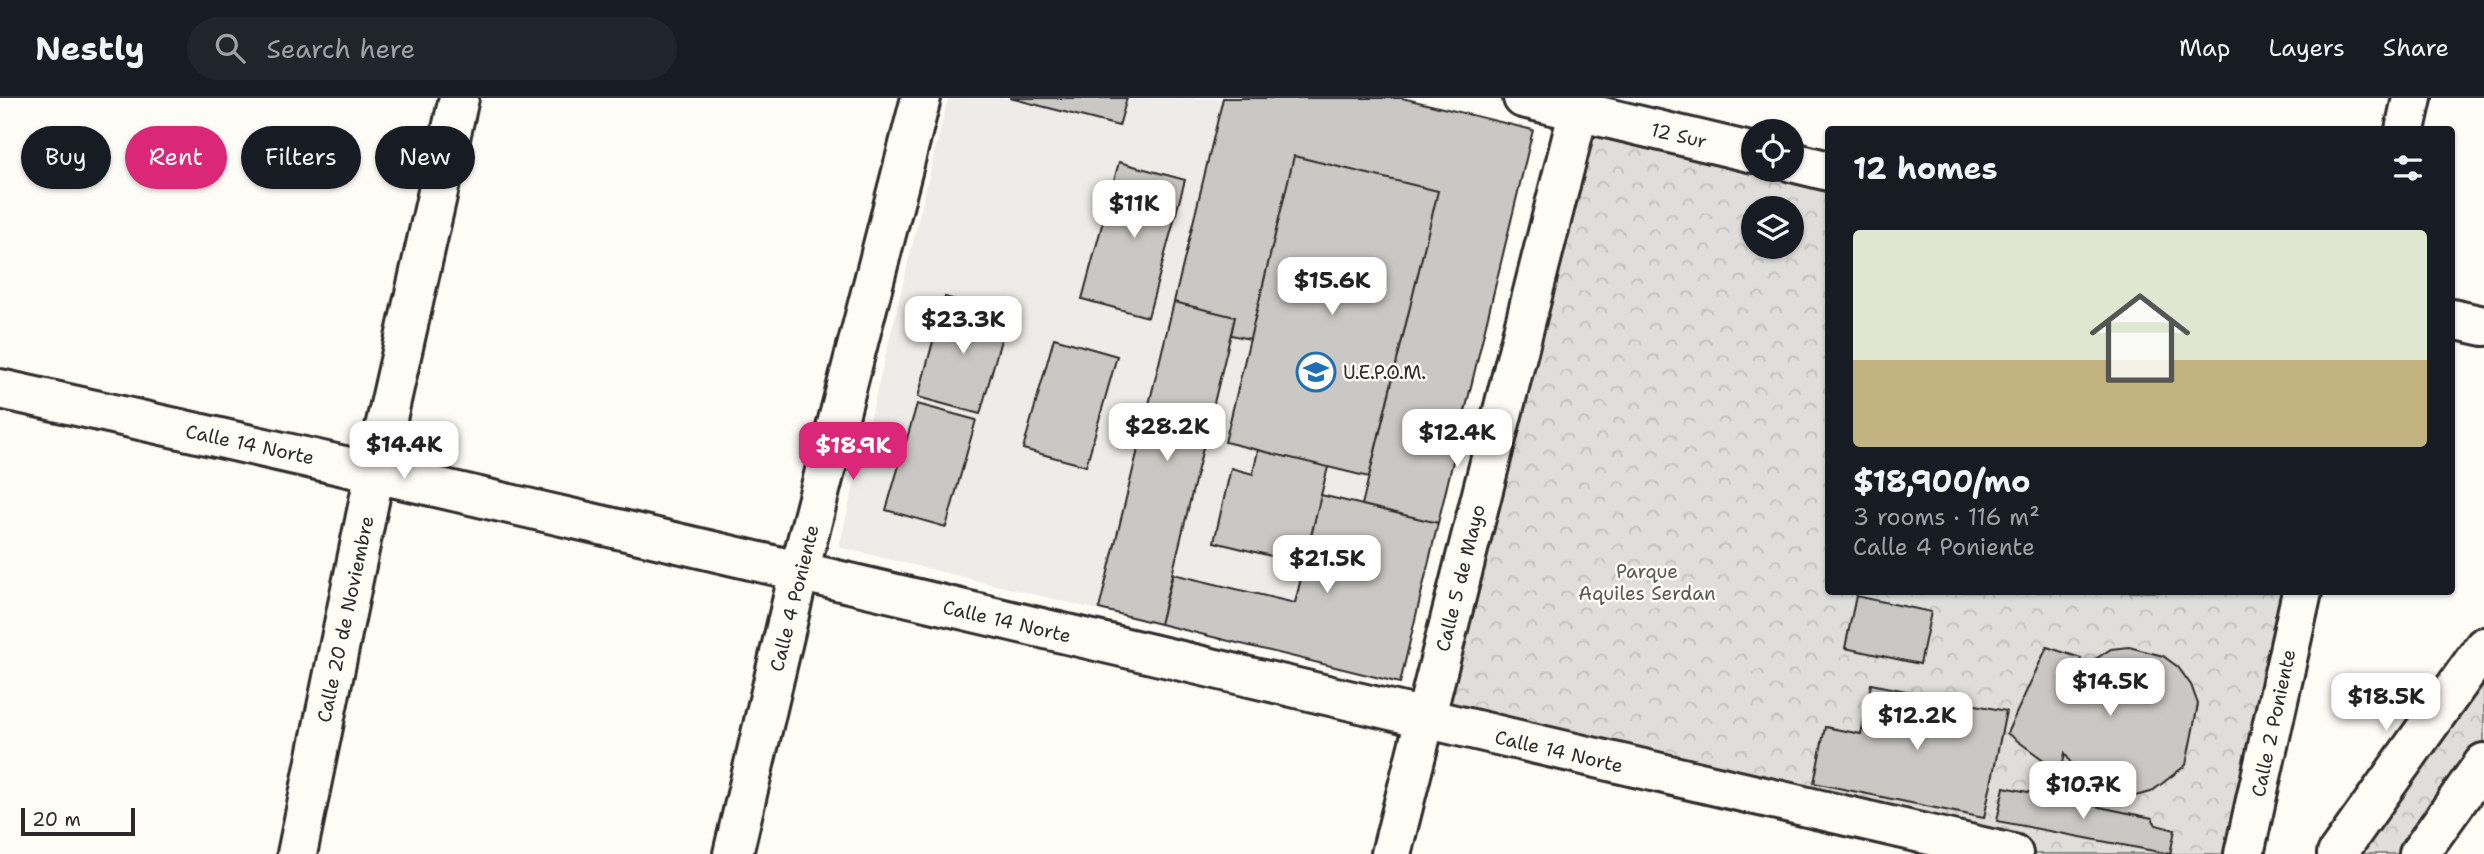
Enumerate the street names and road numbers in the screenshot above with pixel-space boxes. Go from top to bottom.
street label: 12 Sur [1648,117,1709,154]
street label: Calle 14 Norte [183,419,317,470]
street label: Calle 5 de Mayo [1430,502,1491,654]
street label: Calle 20 de Noviembre [311,514,380,725]
street label: Calle 4 Poniente [764,522,825,674]
street label: Calle 14 Norte [940,595,1073,648]
street label: Calle 2 Poniente [2246,647,2301,799]
street label: Calle 14 Norte [1492,725,1625,778]

